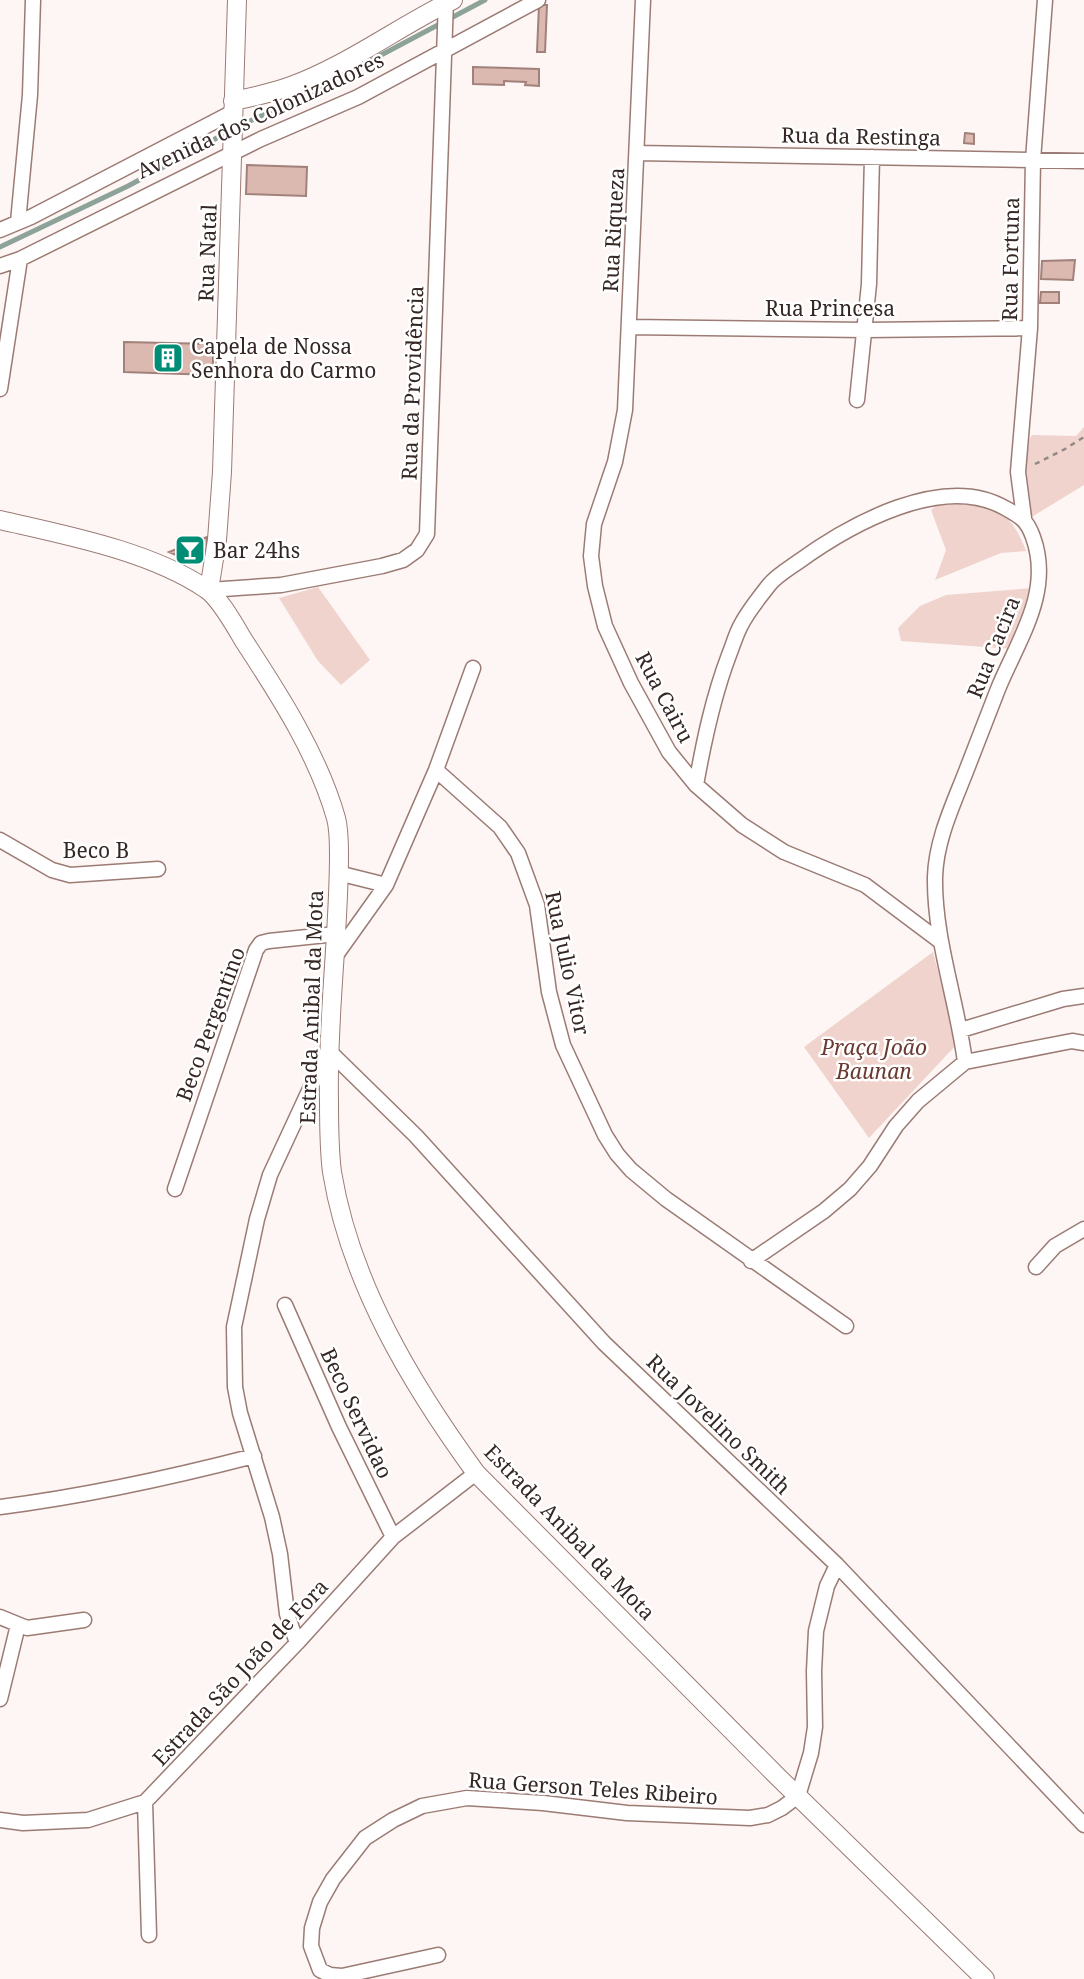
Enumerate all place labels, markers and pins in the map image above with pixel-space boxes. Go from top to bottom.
place label: Capela de Nossa Senhora do Carmo [191,332,376,384]
building icon: Capela de Nossa Senhora do Carmo [151,341,185,375]
bar icon: Bar 24hs [173,533,207,567]
place label: Bar 24hs [213,536,300,564]

